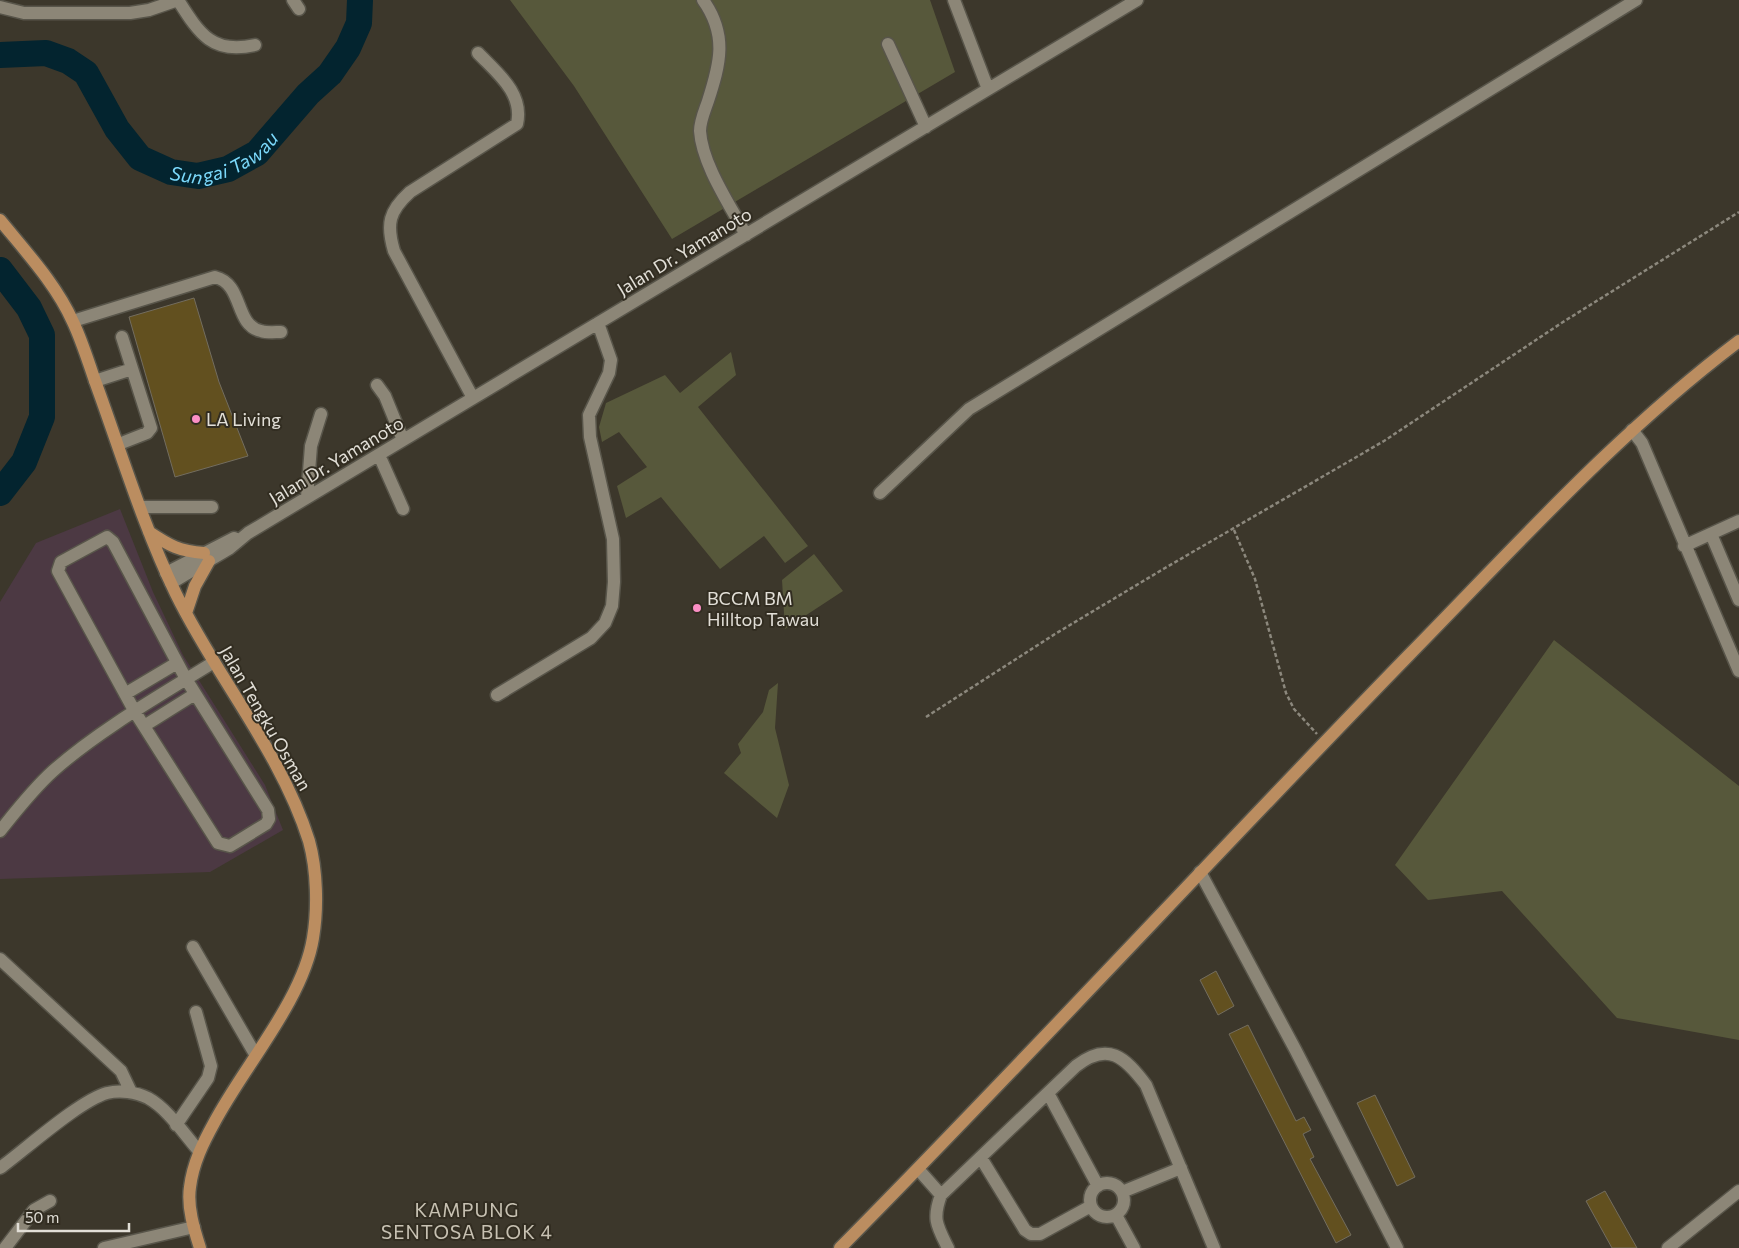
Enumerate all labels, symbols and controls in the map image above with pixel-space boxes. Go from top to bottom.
water label: Sungai Tawau [169,126,282,188]
street label: Jalan Dr. Yamanoto [613,202,755,300]
place label: LA Living [206,408,281,430]
street label: Jalan Dr. Yamanoto [265,411,407,509]
marker: LA Living [190,413,202,425]
place label: BCCM BM Hilltop Tawau [707,587,819,630]
marker: BCCM BM Hilltop Tawau [691,602,703,614]
street label: Jalan Tengku Osman [216,642,316,794]
district label: KAMPUNG SENTOSA BLOK 4 [381,1198,553,1243]
scale bar [18,1200,129,1232]
text: 50 m [25,1208,59,1226]

